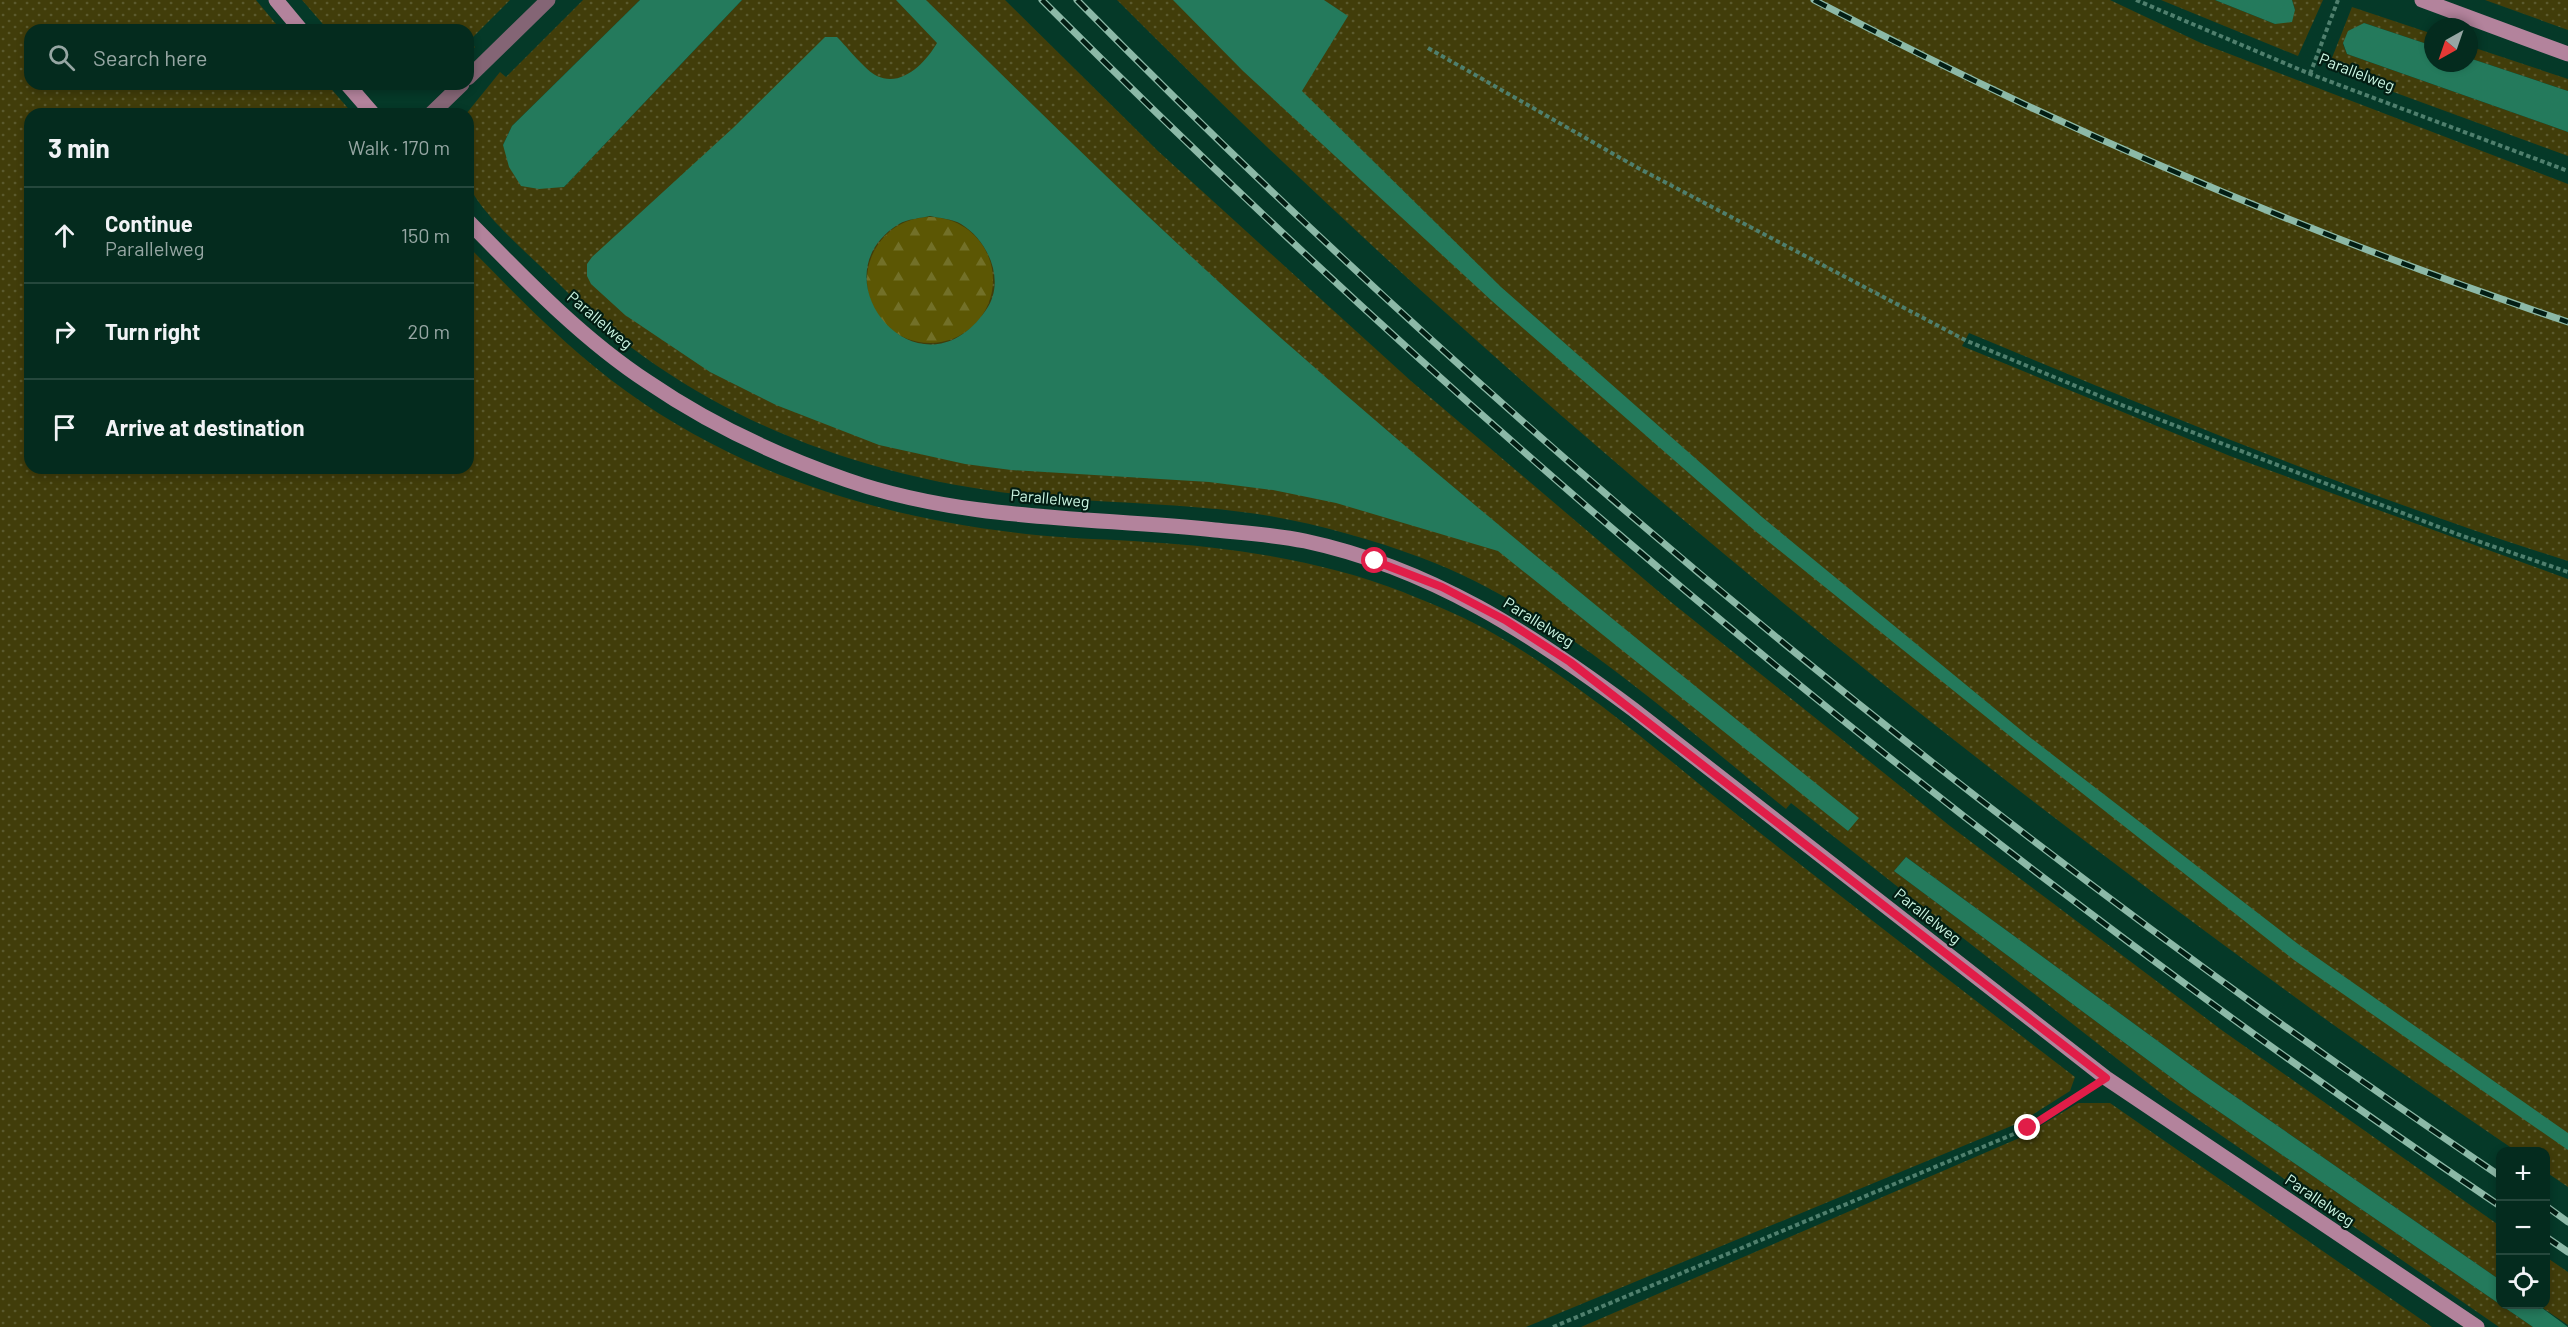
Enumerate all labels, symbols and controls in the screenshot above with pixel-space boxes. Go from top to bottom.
north arrow [2424,18,2478,72]
search box [24,24,474,90]
icon: search [45,41,78,74]
text: Search here [93,44,207,70]
street label: Parallelweg [2317,48,2398,95]
text: 3 min [48,132,110,163]
text: Walk · 170 m [348,135,450,159]
text: Continue [105,210,193,236]
icon: ahead [48,219,81,252]
text: 150 m [401,223,450,247]
text: Parallelweg [105,236,204,260]
street label: Parallelweg [564,287,637,352]
icon: right [48,315,81,348]
text: Turn right [105,318,200,344]
text: 20 m [407,319,450,343]
icon: arrive [48,411,81,444]
text: Arrive at destination [105,414,304,440]
street label: Parallelweg [1010,485,1090,510]
route start [1361,547,1387,573]
street label: Parallelweg [1501,592,1578,651]
street label: Parallelweg [1891,884,1965,948]
route end [2014,1114,2040,1140]
map controls [2496,1147,2550,1309]
button: + [2496,1147,2550,1201]
street label: Parallelweg [2282,1169,2359,1230]
button: − [2496,1201,2550,1255]
button: locate [2496,1255,2550,1309]

